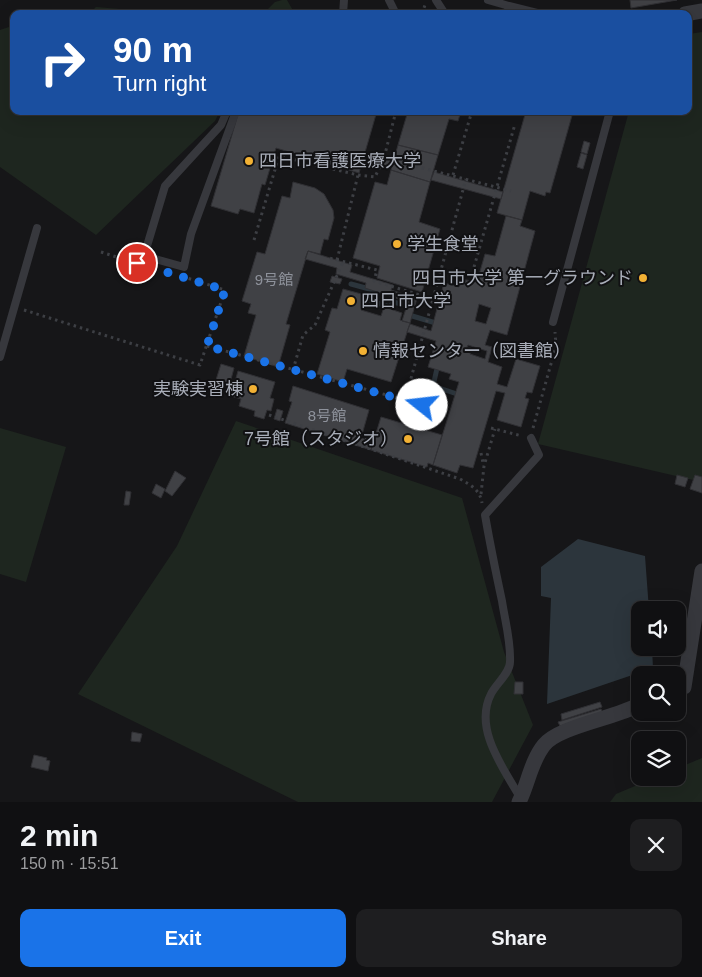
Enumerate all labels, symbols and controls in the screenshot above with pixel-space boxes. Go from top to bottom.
icon: right [30,30,95,95]
text: 90 m [113,30,193,69]
text: Turn right [113,71,206,96]
place label: 四日市看護医療大学 [259,151,421,171]
marker: 四日市看護医療大学 [243,155,255,167]
place label: 学生食堂 [407,234,479,254]
marker: 学生食堂 [391,238,403,250]
pin [116,242,158,284]
icon: arrive [123,249,151,277]
place label: 四日市大学 第一グラウンド [412,268,633,288]
house number: 9号館 [255,271,293,288]
marker: 四日市大学 第一グラウンド [637,272,649,284]
place label: 四日市大学 [361,291,451,311]
marker: 四日市大学 [345,295,357,307]
place label: 情報センター（図書館） [373,341,571,361]
marker: 情報センター（図書館） [357,345,369,357]
position arrow [395,378,447,430]
place label: 実験実習棟 [153,379,243,399]
marker: 実験実習棟 [247,383,259,395]
house number: 8号館 [308,407,346,424]
place label: 7号館（スタジオ） [244,429,398,449]
marker: 7号館（スタジオ） [402,433,414,445]
map controls [631,601,686,786]
button: sound [631,601,686,656]
button: search [631,666,686,721]
button: layers [631,731,686,786]
text: 2 min [20,819,98,852]
button: close [630,819,682,871]
text: 150 m · 15:51 [20,855,119,872]
button: Exit [20,909,346,967]
button: Share [356,909,682,967]

